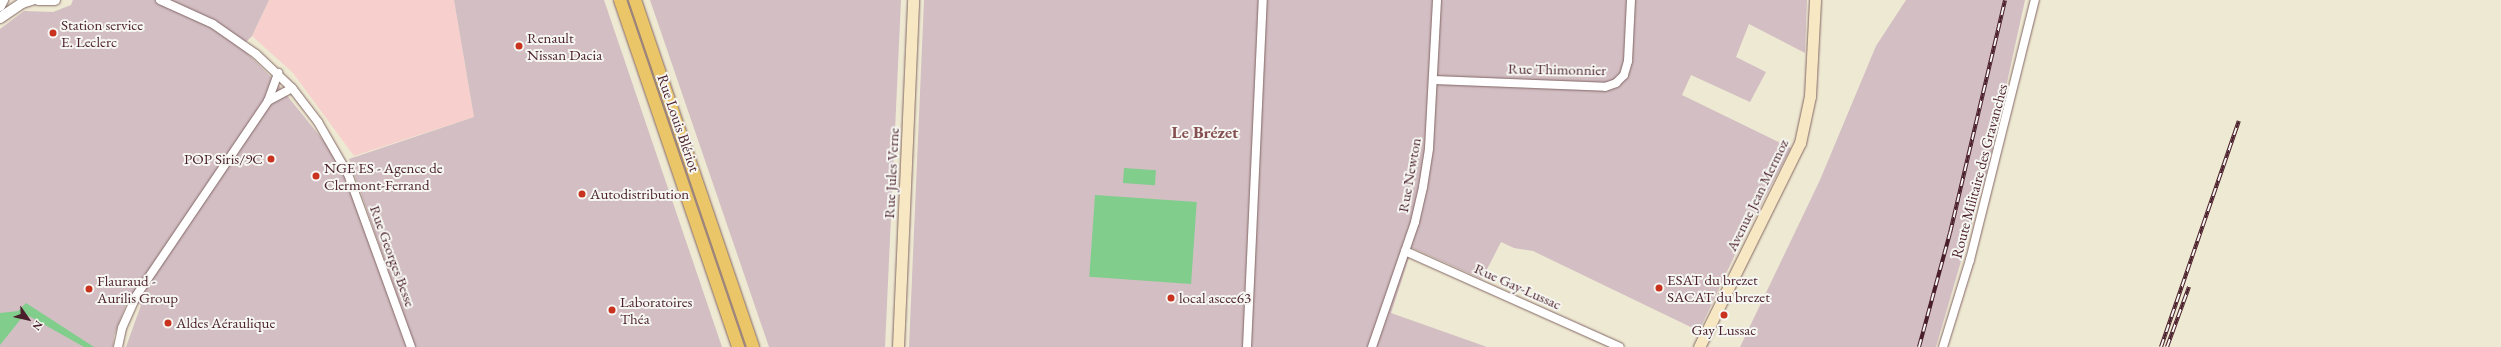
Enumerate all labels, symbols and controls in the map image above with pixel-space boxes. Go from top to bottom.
place label: Station service E. Leclerc [61,15,143,50]
marker: Station service E. Leclerc [48,28,58,38]
place label: Renault Nissan Dacia [527,28,602,63]
marker: Renault Nissan Dacia [514,41,524,51]
street label: Rue Thimonnier [1508,59,1606,79]
street label: Rue Louis Blériot [654,72,704,174]
street label: Route Militaire des Gravanches [1947,82,2011,260]
district label: Le Brézet [1172,123,1238,143]
street label: Rue Jules Verne [880,127,902,219]
street label: Rue Newton [1394,136,1424,214]
street label: Avenue Jean Mermoz [1722,136,1792,254]
place label: POP Siris/9C [184,150,263,168]
marker: POP Siris/9C [266,154,276,164]
place label: NGE ES - Agence de Clermont-Ferrand [324,158,443,193]
marker: NGE ES - Agence de Clermont-Ferrand [311,171,321,181]
place label: Autodistribution [590,185,689,203]
marker: Autodistribution [577,189,587,199]
street label: Rue Georges Besse [366,203,420,309]
street label: Rue Gay-Lussac [1472,259,1564,313]
place label: ESAT du brezet SACAT du brezet [1667,270,1770,305]
place label: Flauraud - Aurilis Group [97,271,178,306]
marker: ESAT du brezet SACAT du brezet [1654,283,1664,293]
marker: Flauraud - Aurilis Group [84,284,94,294]
place label: local ascee63 [1179,289,1251,307]
place label: Laboratoires Théa [620,292,692,327]
marker: local ascee63 [1166,293,1176,303]
north arrow [8,299,48,339]
marker: Laboratoires Théa [607,305,617,315]
marker: Gay Lussac [1719,310,1729,320]
place label: Aldes Aéraulique [176,314,275,332]
text: N [30,318,46,333]
marker: Aldes Aéraulique [163,318,173,328]
place label: Gay Lussac [1692,321,1756,339]

